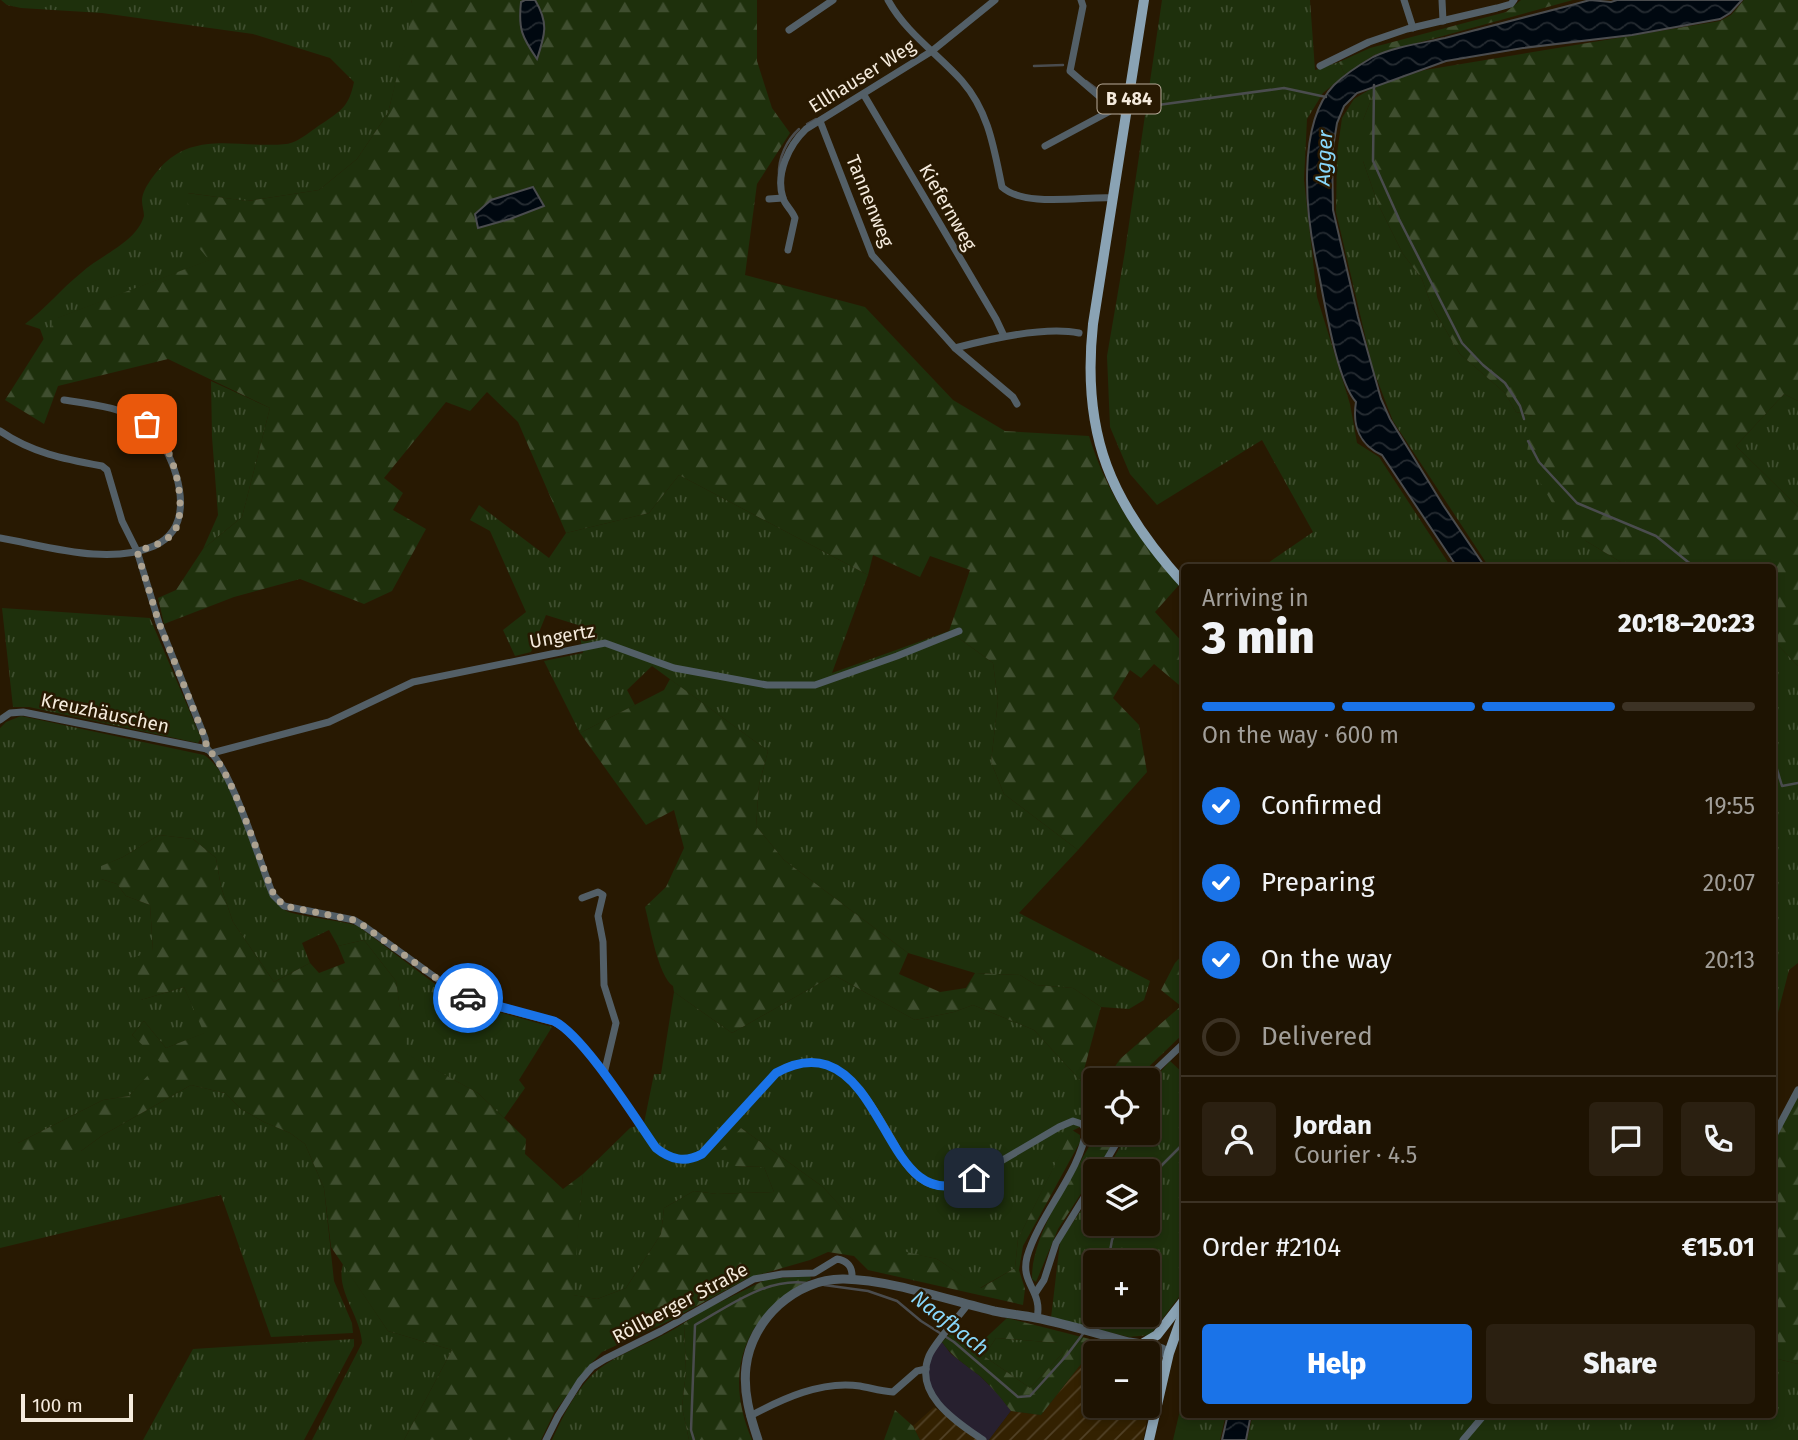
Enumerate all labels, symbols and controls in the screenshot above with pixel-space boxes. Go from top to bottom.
street label: Ellhauser Weg [805,34,920,118]
road number: B 484 [1098,84,1160,114]
water label: Agger [1310,129,1338,187]
street label: Tannenweg [841,152,899,250]
street label: Kiefernweg [914,160,982,254]
pin [117,394,177,454]
icon: bag [128,405,166,443]
text: Arriving in [1202,584,1309,612]
text: 20:18–20:23 [1618,608,1755,639]
text: 3 min [1202,610,1315,665]
street label: Ungertz [527,619,597,653]
street label: Kreuzhäuschen [39,688,171,738]
text: On the way · 600 m [1202,721,1399,749]
icon: check [1202,787,1240,825]
text: Confirmed [1261,790,1382,821]
text: 19:55 [1704,792,1755,820]
icon: check [1202,864,1240,902]
text: Preparing [1261,867,1374,898]
text: 20:07 [1703,869,1755,897]
icon: check [1202,941,1240,979]
text: On the way [1261,944,1392,975]
text: 20:13 [1705,946,1755,974]
courier [433,963,503,1033]
icon: car [449,979,487,1017]
text: Delivered [1261,1021,1373,1052]
map controls [1083,1068,1160,1418]
button: locate [1083,1068,1160,1145]
button: person [1202,1102,1276,1176]
button: chat [1589,1102,1663,1176]
button: phone [1681,1102,1755,1176]
text: Jordan [1294,1110,1372,1141]
text: Courier · 4.5 [1294,1141,1417,1169]
pin [944,1148,1004,1208]
icon: home [955,1159,993,1197]
button: layers [1083,1159,1160,1236]
text: Order #2104 [1202,1232,1341,1263]
text: €15.01 [1682,1232,1755,1263]
button: + [1083,1250,1160,1327]
street label: Röllberger Straße [608,1258,752,1348]
water label: Naafbach [906,1285,994,1361]
button: Help [1202,1324,1472,1404]
button: Share [1486,1324,1755,1404]
button: − [1083,1341,1160,1418]
scale bar [21,1391,133,1423]
text: 100 m [32,1394,83,1417]

